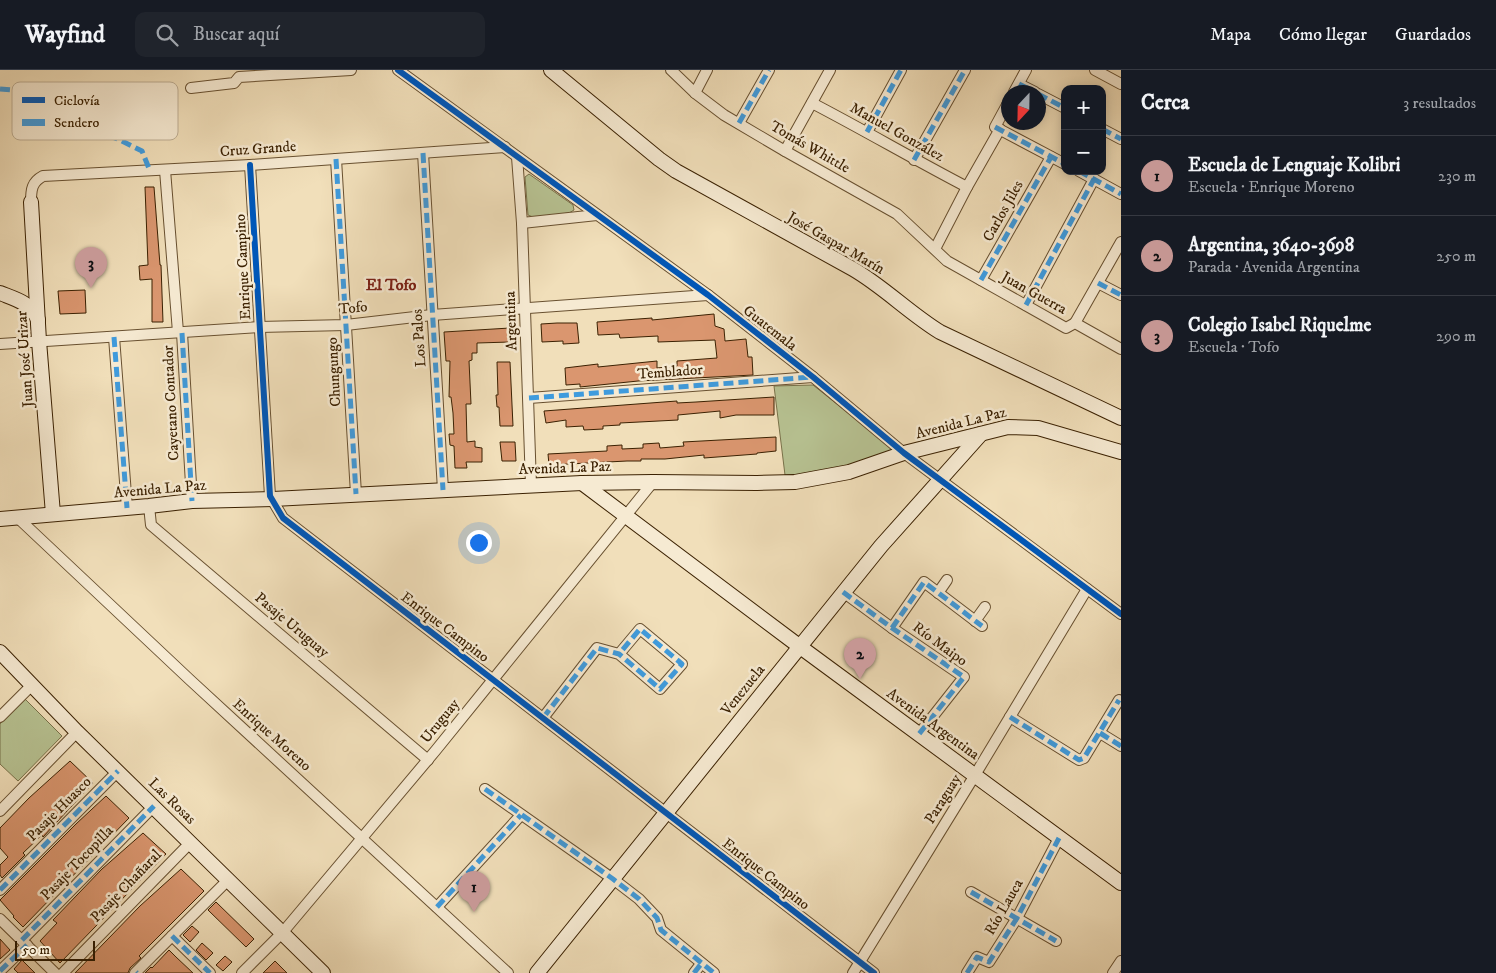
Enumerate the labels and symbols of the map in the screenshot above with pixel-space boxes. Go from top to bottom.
legend [12,82,178,140]
north arrow [1001,85,1046,130]
text: Ciclovía [54,92,100,110]
street label: Manuel González [847,98,948,166]
text: Sendero [54,114,99,132]
street label: Tomás Whittle [767,117,853,177]
street label: Cruz Grande [219,137,297,161]
street label: Carlos Jiles [978,177,1028,245]
street label: José Gaspar Marín [782,206,888,279]
street label: Enrique Campino [231,214,255,320]
pin: 3 [75,247,107,288]
street label: Juan Guerra [996,266,1071,319]
district label: El Tofo [366,275,416,295]
street label: Argentina [500,290,522,351]
street label: Tofo [338,297,368,319]
street label: Guatemala [739,301,801,355]
street label: Los Palos [407,308,431,368]
street label: Juan José Urizar [12,310,38,410]
street label: Chungungo [323,337,345,407]
street label: Cayetano Contador [158,344,184,461]
street label: Temblador [637,360,704,384]
street label: Avenida La Paz [914,402,1009,443]
street label: Avenida La Paz [518,457,612,479]
street label: Avenida La Paz [113,475,208,503]
your location [466,530,492,556]
street label: Enrique Campino [397,587,493,667]
street label: Pasaje Uruguay [251,588,334,662]
street label: Río Maipo [909,618,971,670]
pin: 2 [844,638,876,679]
street label: Venezuela [716,660,770,720]
street label: Avenida Argentina [883,684,984,764]
street label: Uruguay [416,694,464,747]
street label: Enrique Moreno [229,695,315,775]
street label: Paraguay [920,770,966,827]
street label: Pasaje Huasco [22,772,96,846]
street label: Las Rosas [144,774,200,828]
street label: Pasaje Tocopilla [36,821,118,905]
street label: Enrique Campino [718,834,814,914]
street label: Pasaje Chañaral [86,845,166,927]
pin: 1 [458,871,490,912]
street label: Río Lauca [980,875,1028,938]
scale bar [15,938,95,961]

